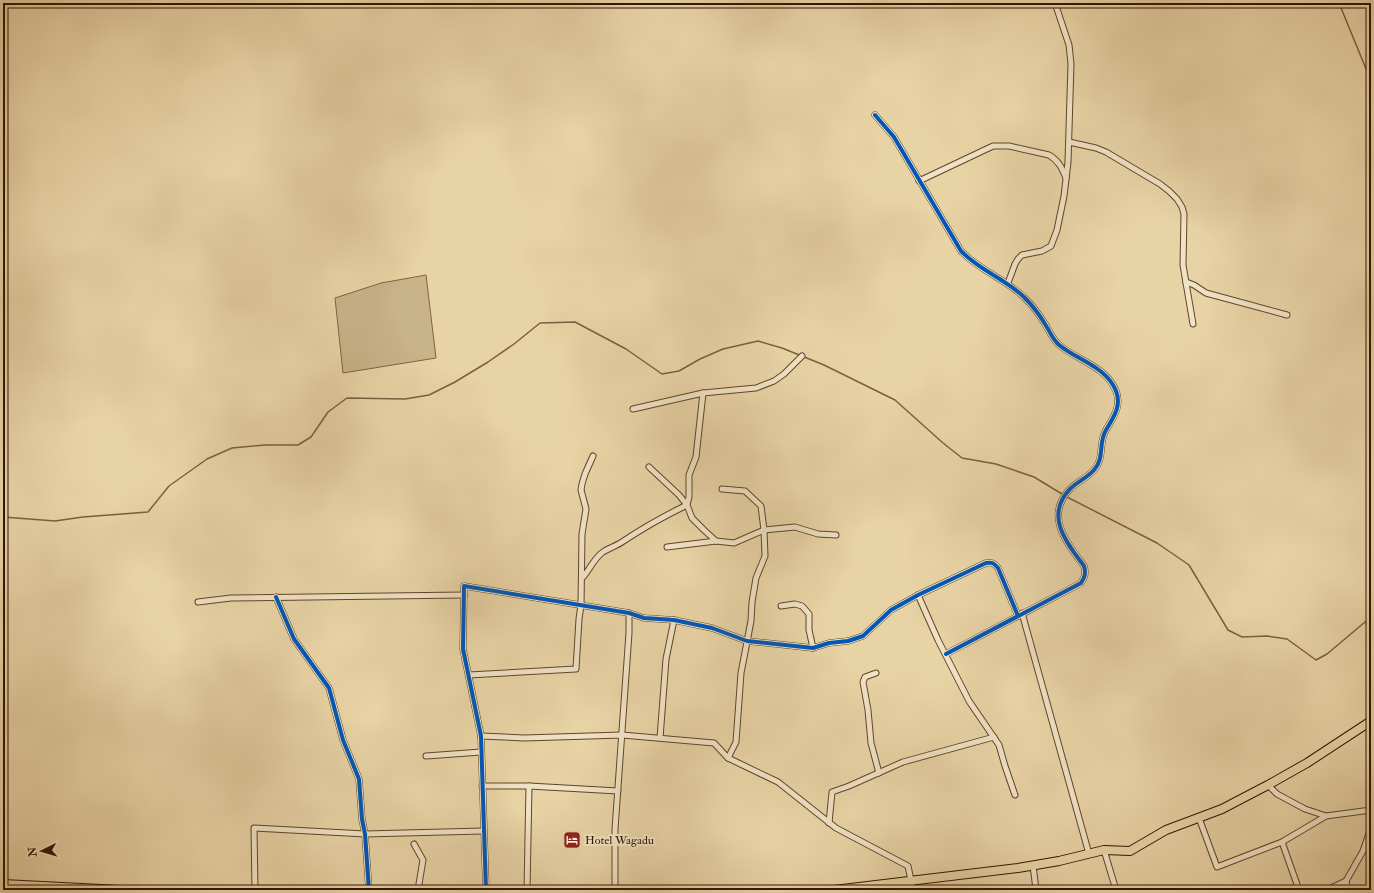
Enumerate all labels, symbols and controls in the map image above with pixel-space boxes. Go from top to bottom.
hotel icon: Hotel Wagadu [562,830,582,850]
north arrow [22,831,62,871]
place label: Hotel Wagadu [585,833,654,848]
text: N [26,845,40,858]

